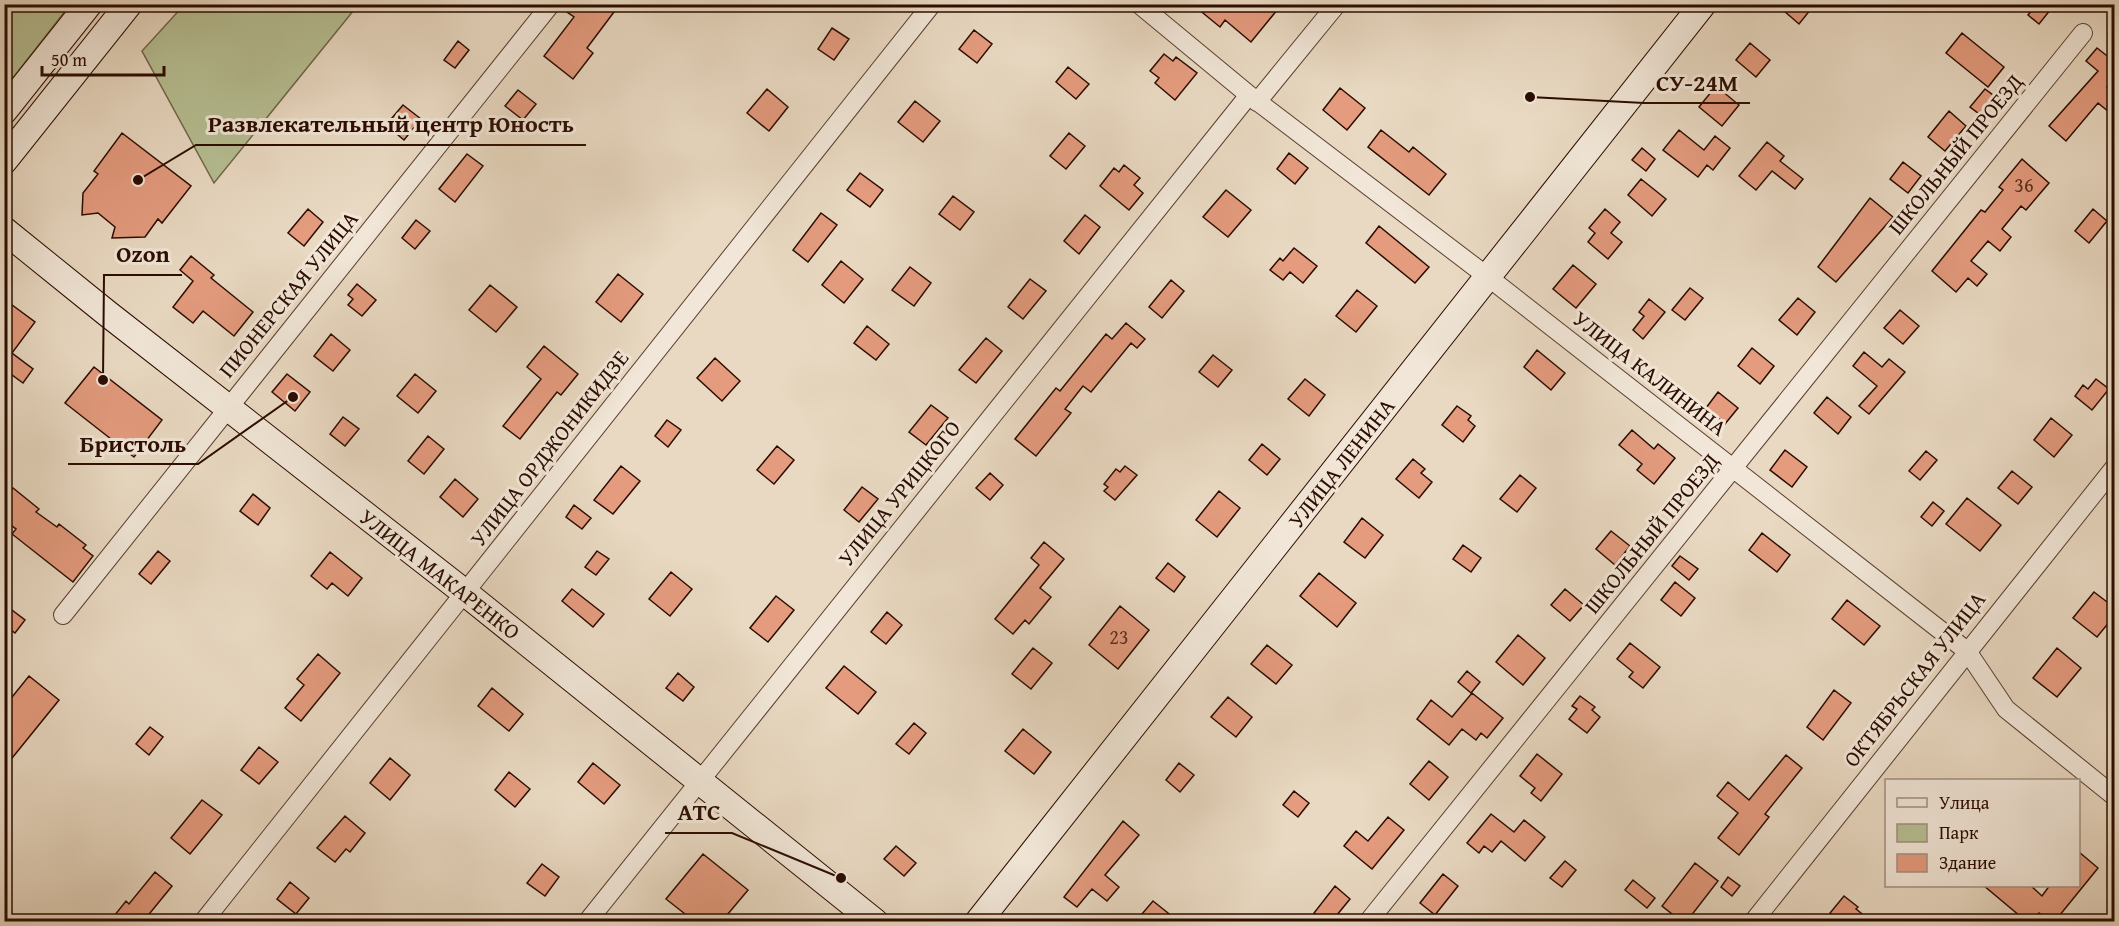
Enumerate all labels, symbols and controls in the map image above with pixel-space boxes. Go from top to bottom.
scale bar [42,39,164,77]
text: 50 m [51,46,87,73]
callout: СУ-24М [1644,61,1750,103]
text: СУ-24М [1656,65,1738,100]
street label: ШКОЛЬНЫЙ ПРОЕЗД [1880,67,2030,241]
callout: Развлекательный центр Юность [196,103,586,145]
text: Развлекательный центр Юность [208,106,574,141]
house number: 36 [2014,170,2034,199]
street label: ПИОНЕРСКАЯ УЛИЦА [211,203,366,384]
callout: Ozon [104,233,182,275]
text: Ozon [116,236,170,271]
street label: УЛИЦА КАЛИНИНА [1566,303,1734,444]
street label: УЛИЦА ОРДЖОНИКИДЗЕ [462,343,636,553]
street label: УЛИЦА ЛЕНИНА [1280,391,1402,535]
street label: УЛИЦА УРИЦКОГО [830,413,968,573]
callout: Бристоль [68,422,198,464]
text: Бристоль [80,426,186,461]
street label: ШКОЛЬНЫЙ ПРОЕЗД [1576,446,1726,620]
street label: УЛИЦА МАКАРЕНКО [353,501,527,647]
street label: ОКТЯБРЬСКАЯ УЛИЦА [1835,584,1993,774]
house number: 23 [1109,622,1129,651]
legend [1885,779,2080,887]
text: Улица [1939,789,1990,816]
callout: АТС [665,791,732,833]
text: АТС [677,794,721,829]
text: Парк [1939,819,1979,846]
text: Здание [1939,849,1996,876]

